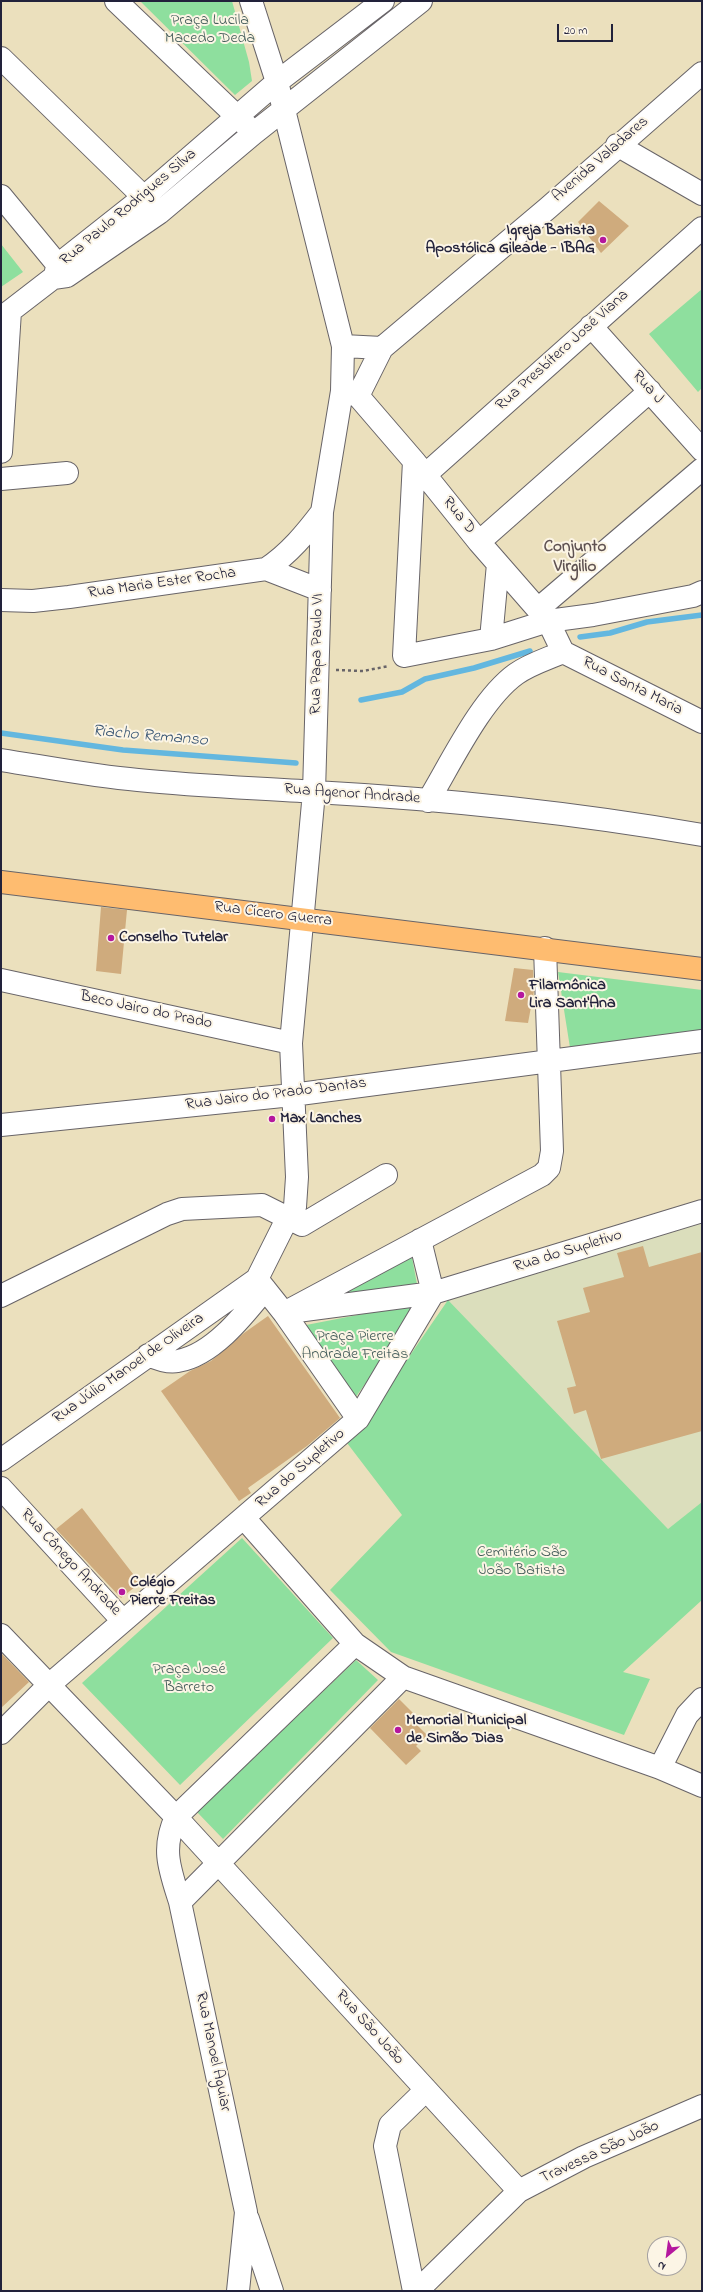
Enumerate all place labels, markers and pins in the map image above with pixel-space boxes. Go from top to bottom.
place label: Igreja Batista Apostólica Gileade - IBAG [425,221,595,259]
marker: Igreja Batista Apostólica Gileade - IBAG [598,235,608,245]
place label: Conselho Tutelar [119,928,228,948]
marker: Conselho Tutelar [106,933,116,943]
place label: Filarmônica Lira Sant'Ana [529,976,616,1014]
marker: Filarmônica Lira Sant'Ana [516,990,526,1000]
place label: Max Lanches [280,1109,362,1129]
marker: Max Lanches [267,1114,277,1124]
place label: Colégio Pierre Freitas [130,1573,216,1611]
marker: Colégio Pierre Freitas [117,1587,127,1597]
place label: Memorial Municipal de Simão Dias [406,1711,526,1749]
marker: Memorial Municipal de Simão Dias [393,1725,403,1735]

